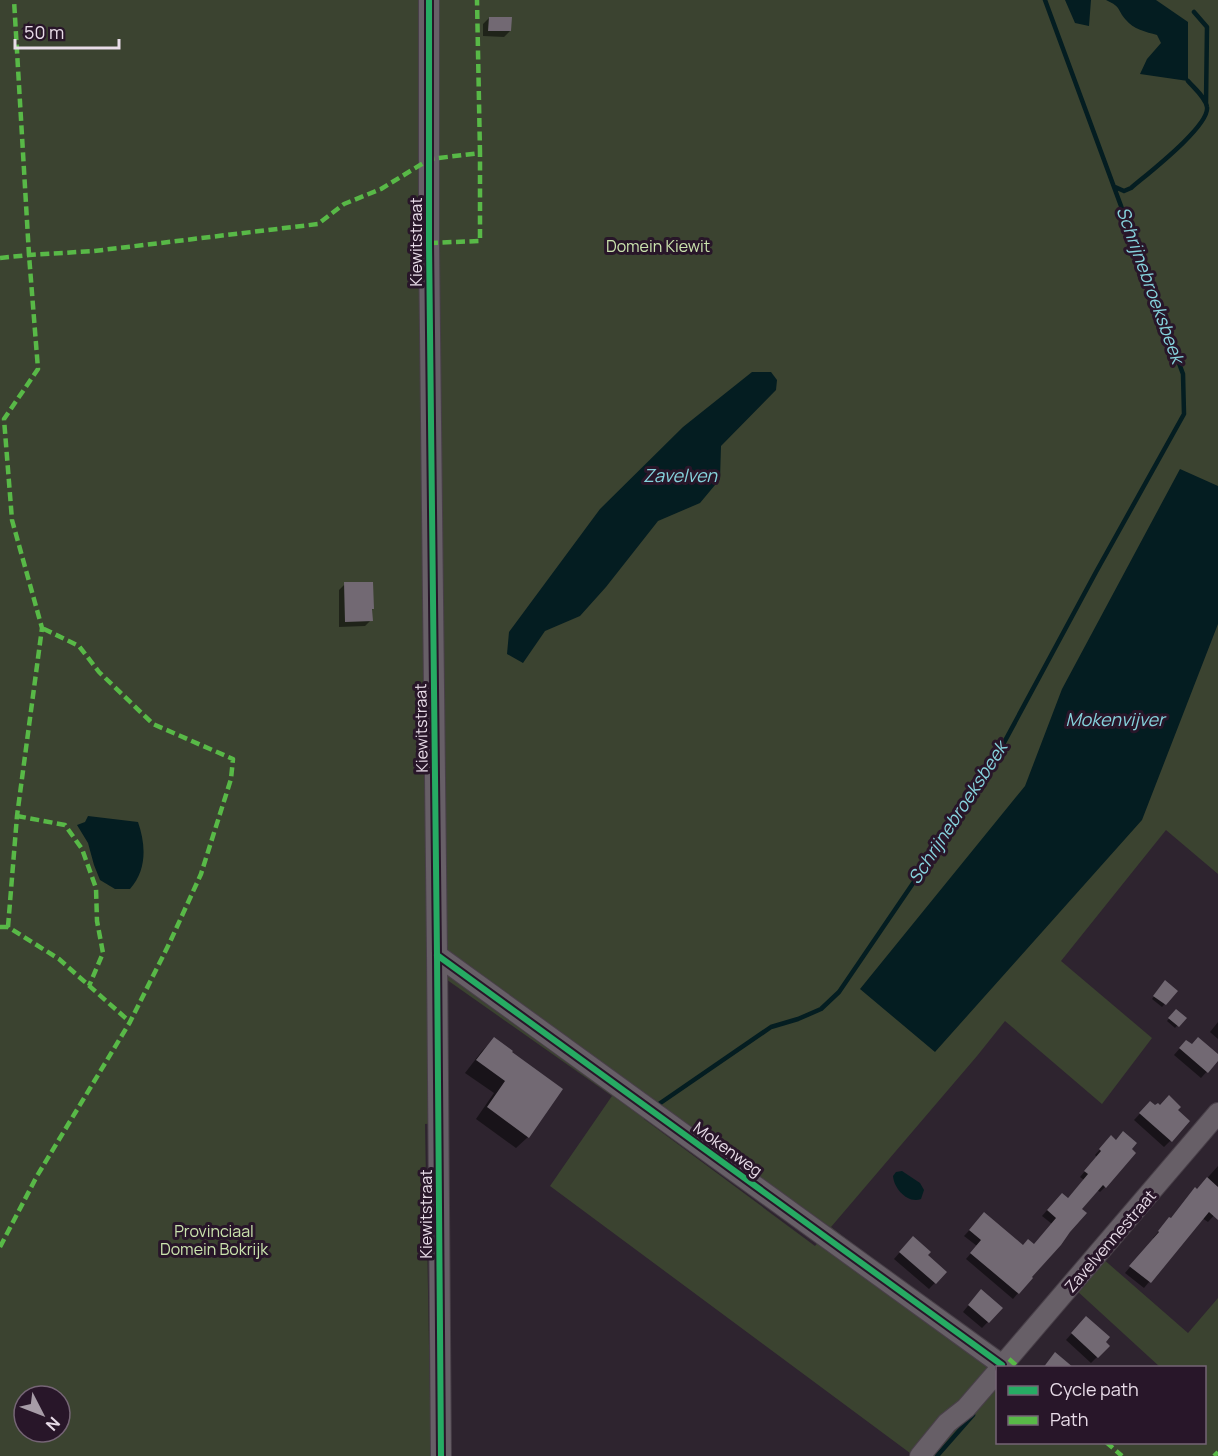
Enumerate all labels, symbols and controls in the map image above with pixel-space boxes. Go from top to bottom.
scale bar [15,12,118,50]
text: 50 m [24,20,64,44]
street label: Kiewitstraat [405,197,427,287]
water label: Schrijnebroeksbeek [1111,203,1191,369]
park label: Domein Kiewit [606,235,710,257]
water label: Zavelven [643,463,718,487]
street label: Kiewitstraat [409,683,433,773]
water label: Mokenvijver [1065,707,1167,731]
water label: Schrijnebroeksbeek [902,734,1014,888]
street label: Mokenweg [689,1117,767,1181]
street label: Kiewitstraat [415,1169,437,1259]
street label: Zavelvennestraat [1059,1185,1161,1297]
park label: Provinciaal Domein Bokrijk [160,1220,269,1260]
legend [996,1366,1206,1444]
text: Cycle path [1050,1377,1139,1401]
north arrow [12,1384,72,1444]
text: Path [1050,1407,1088,1431]
text: N [41,1412,65,1436]

